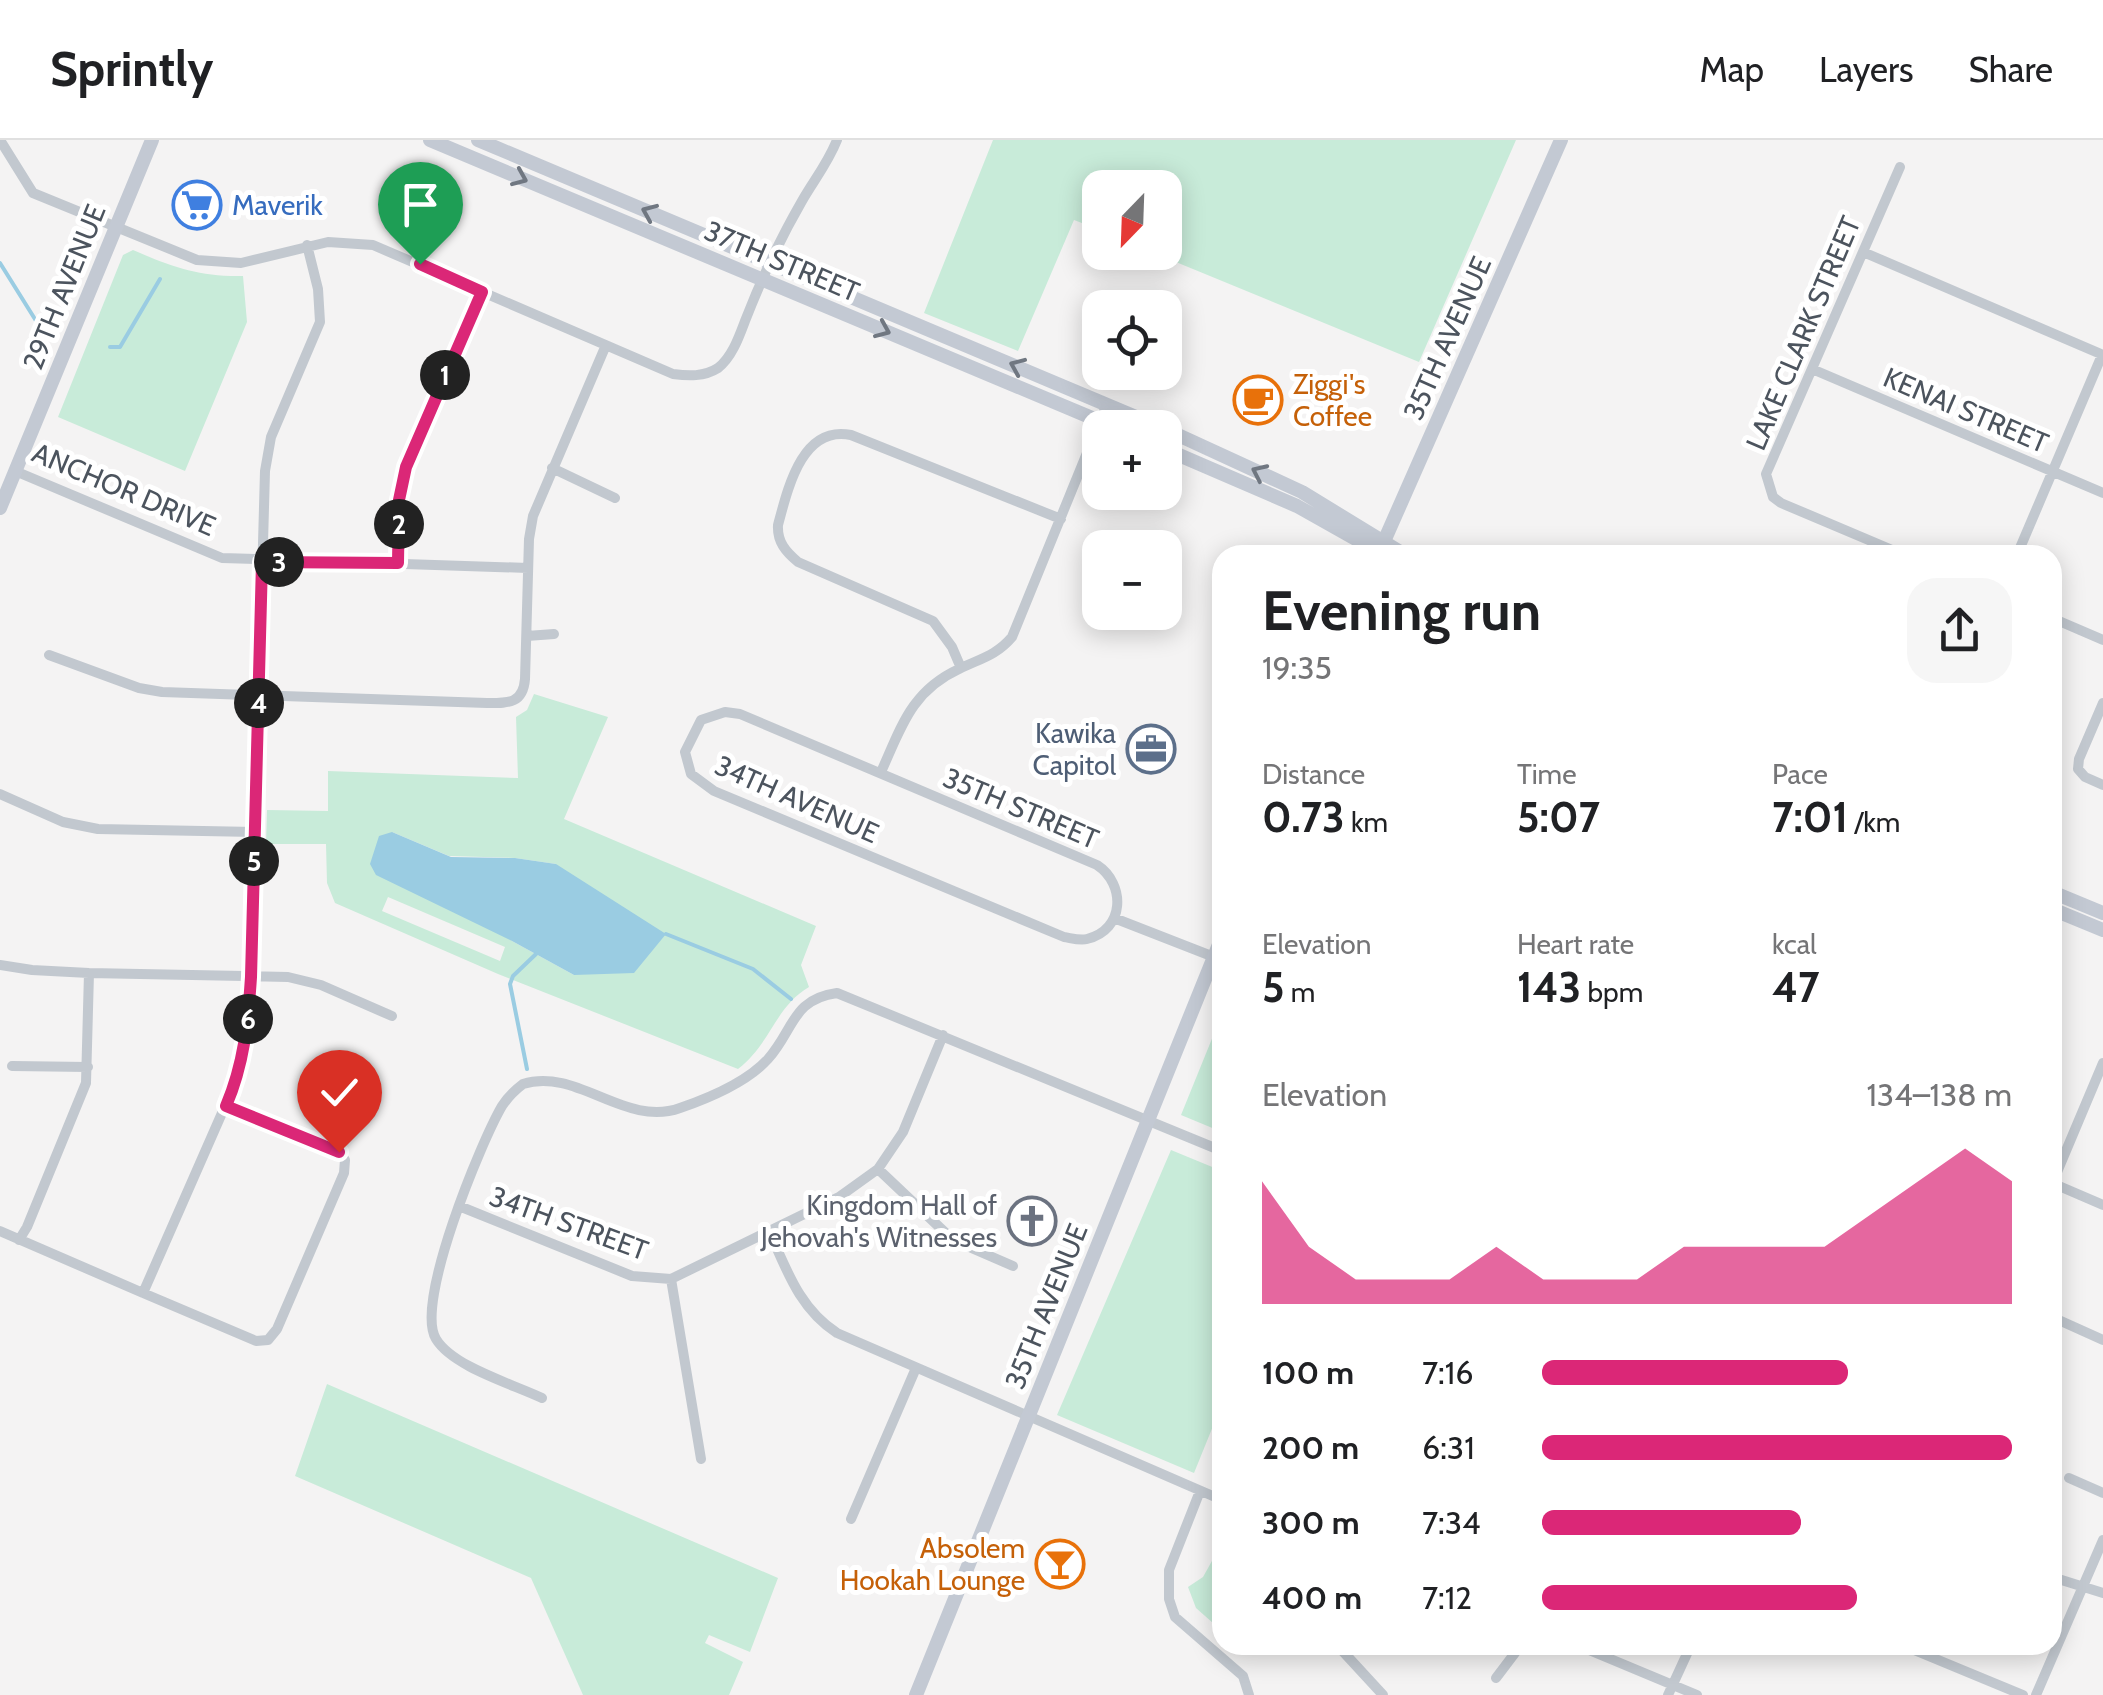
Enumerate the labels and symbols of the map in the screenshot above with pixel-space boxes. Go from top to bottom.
pin [378,162,463,265]
one-way arrow [510,166,527,186]
north arrow [1082,170,1182,270]
supermarket icon: Maverik [171,179,223,231]
place label: Maverik [232,188,323,222]
street label: 29TH AVENUE [15,199,113,375]
one-way arrow [641,204,659,224]
street label: LAKE CLARK STREET [1738,211,1868,455]
street label: 37TH STREET [700,213,865,309]
street label: 35TH AVENUE [1396,251,1498,425]
one-way arrow [873,318,891,338]
pin: 1 [420,350,470,400]
one-way arrow [1009,358,1027,378]
street label: KENAI STREET [1878,360,2054,460]
place label: Ziggi's Coffee [1293,367,1372,433]
cafe icon: Ziggi's Coffee [1232,374,1284,426]
street label: ANCHOR DRIVE [27,435,221,543]
one-way arrow [1251,465,1269,485]
pin: 2 [374,499,424,549]
pin: 3 [254,537,304,587]
pin: 4 [234,678,284,728]
place label: Kawika Capitol [1032,716,1117,782]
office icon: Kawika Capitol [1125,723,1177,775]
street label: 34TH AVENUE [710,748,884,850]
street label: 35TH STREET [938,760,1104,856]
pin: 5 [229,836,279,886]
pin: 6 [223,994,273,1044]
pin [297,1050,382,1153]
street label: 34TH STREET [485,1179,653,1267]
place label: Kingdom Hall of Jehovah's Witnesses [760,1188,997,1254]
church icon: Kingdom Hall of Jehovah's Witnesses [1006,1195,1058,1247]
street label: 35TH AVENUE [997,1218,1095,1394]
place label: Absolem Hookah Lounge [840,1531,1025,1597]
bar icon: Absolem Hookah Lounge [1034,1538,1086,1590]

